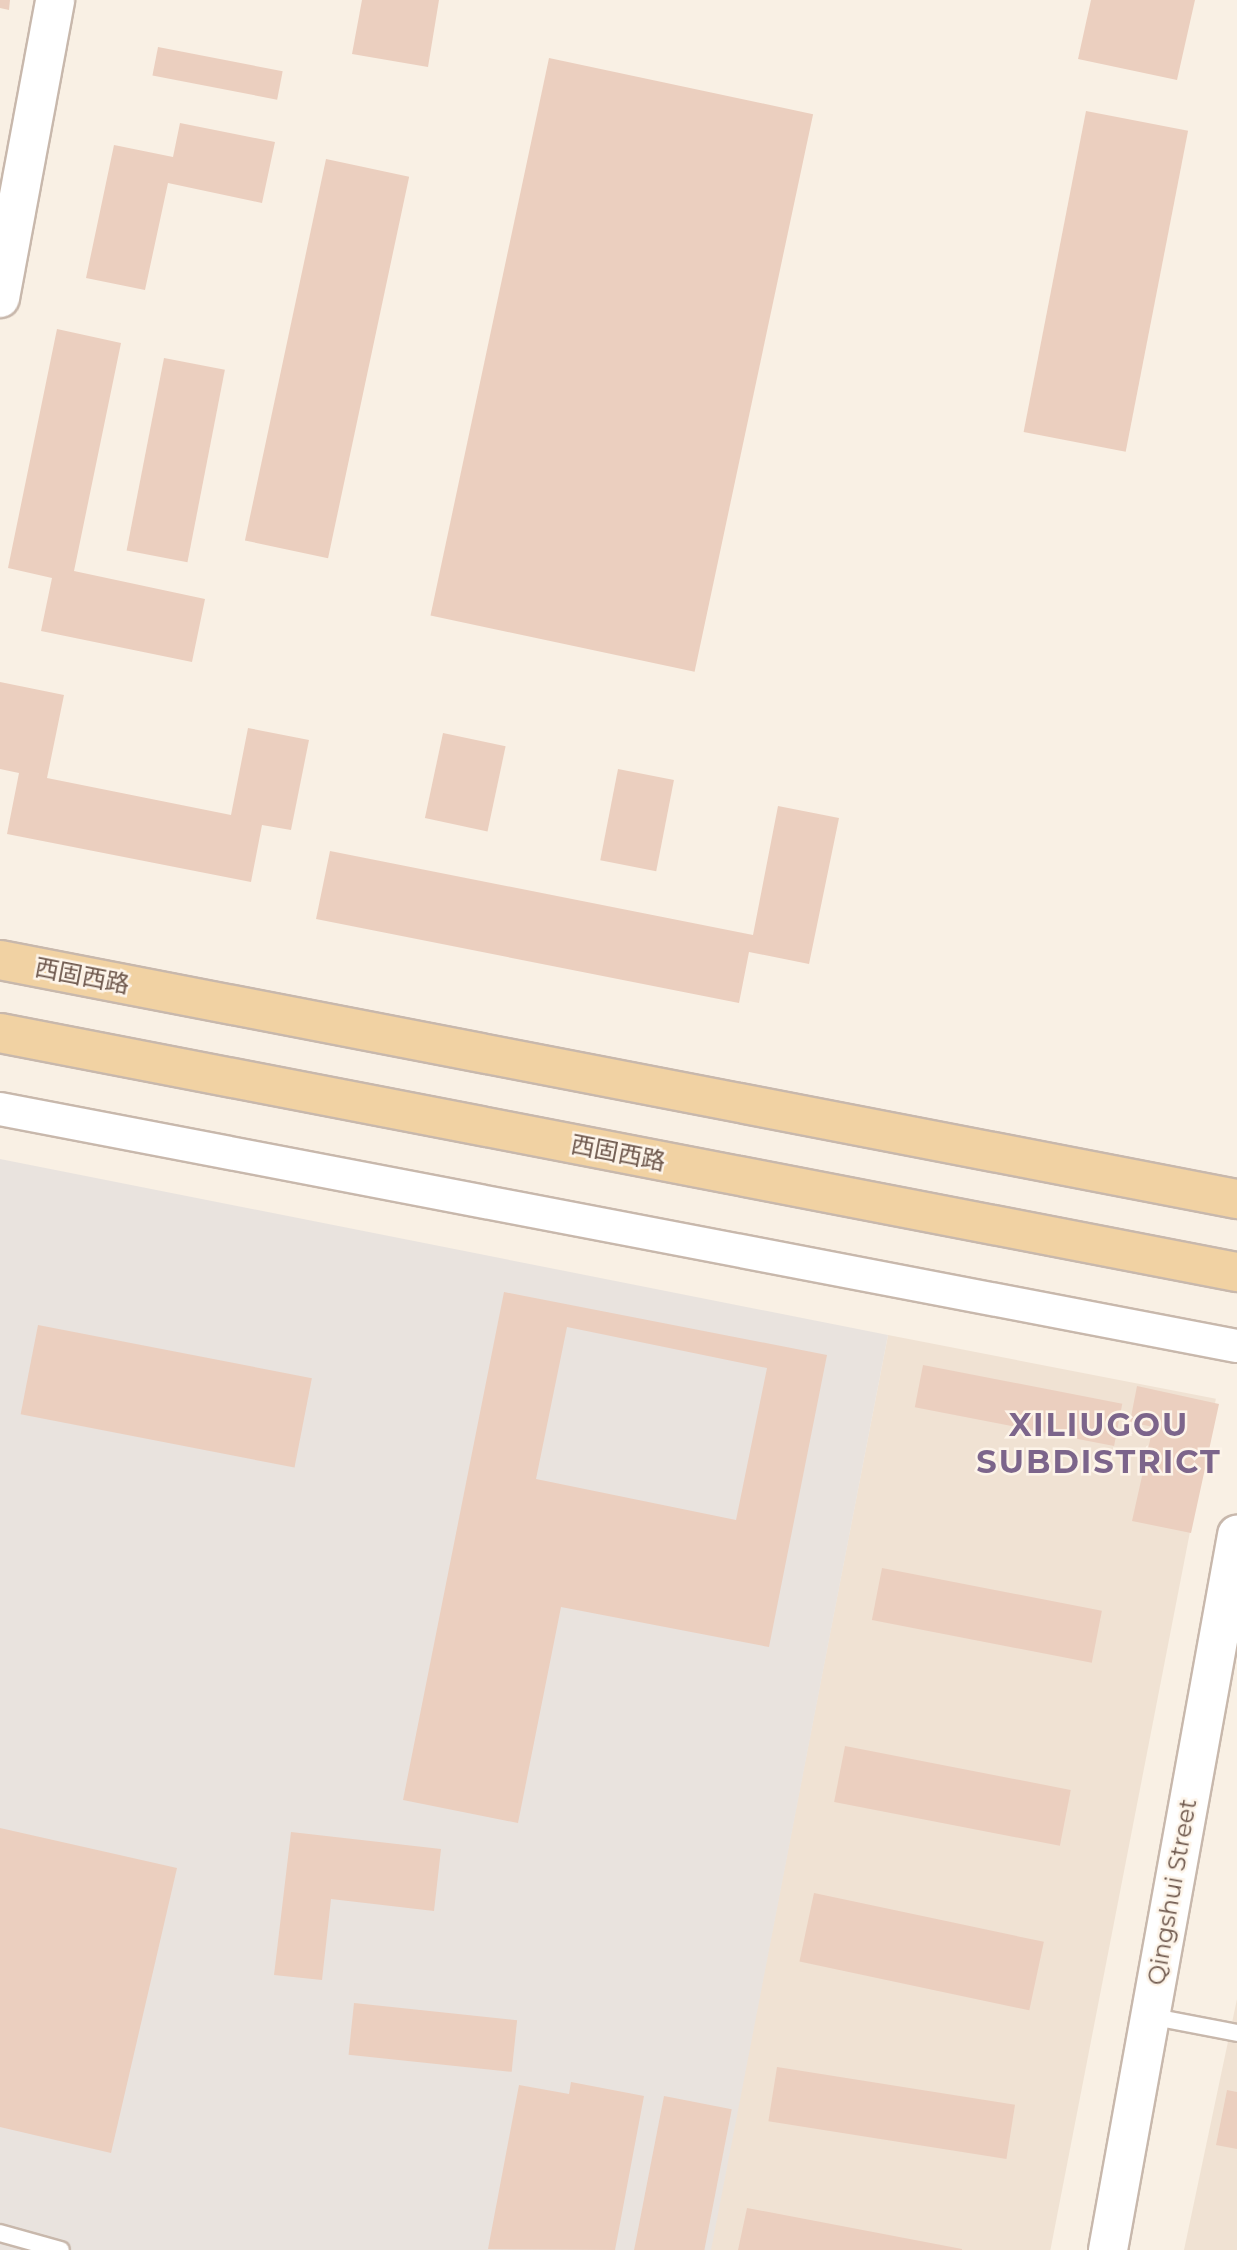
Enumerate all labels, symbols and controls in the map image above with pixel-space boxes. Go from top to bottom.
street label: 西固西路 [32,953,132,999]
street label: 西固西路 [568,1130,668,1176]
district label: XILIUGOU SUBDISTRICT [978,1407,1220,1482]
street label: Qingshui Street [1141,1797,1203,1987]

